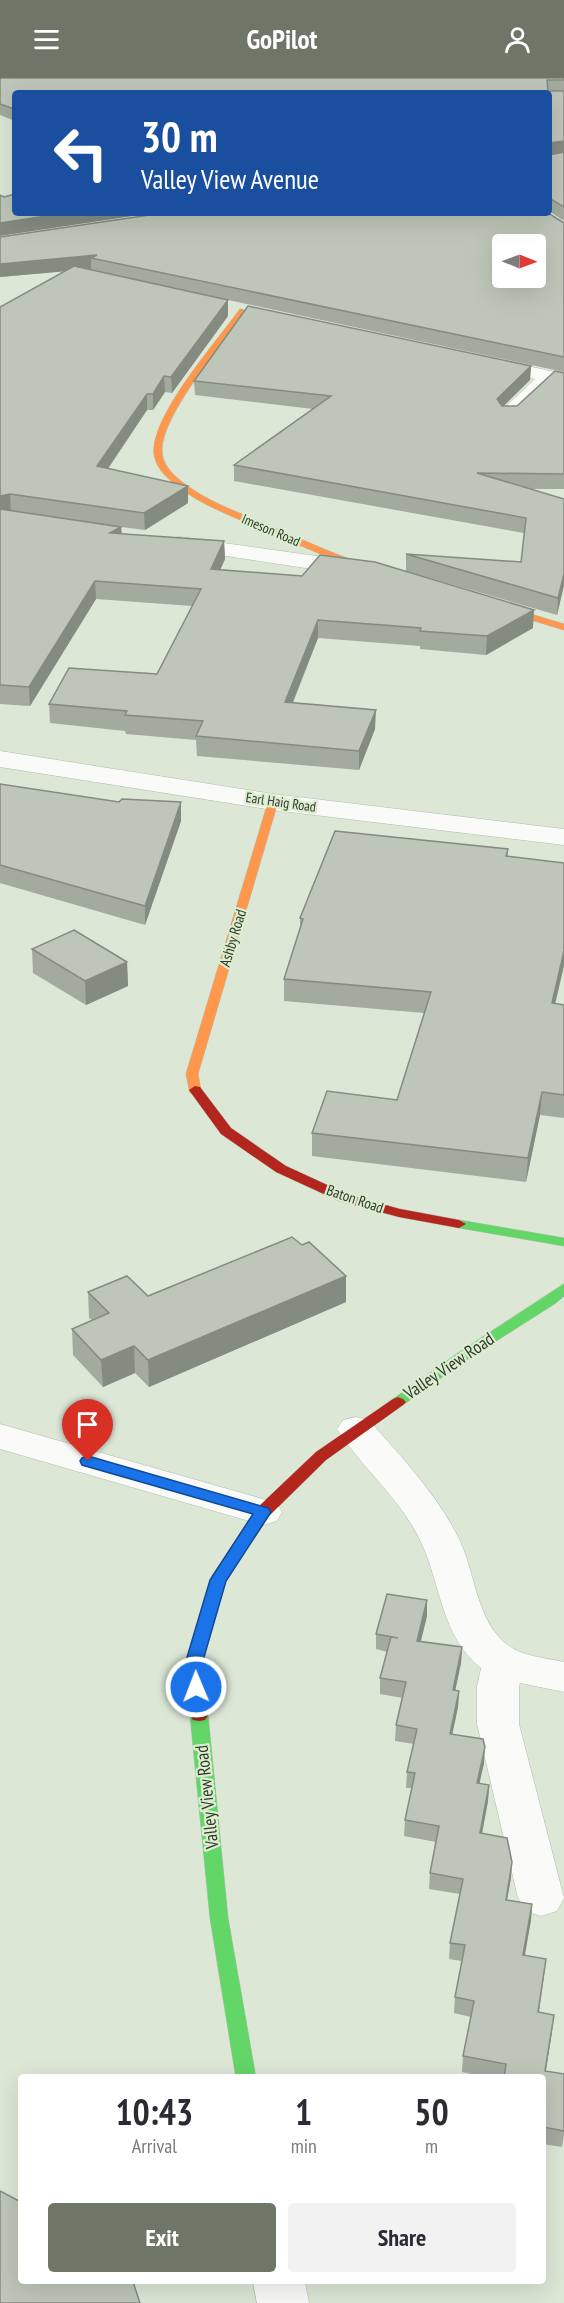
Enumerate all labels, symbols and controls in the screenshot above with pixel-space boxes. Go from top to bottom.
text: GoPilot [247,22,317,56]
icon: menu [30,23,63,56]
icon: person [501,23,534,56]
text: 30 m [141,109,218,164]
icon: left [42,114,120,192]
text: Valley View Avenue [141,162,319,196]
north arrow [492,234,546,288]
map controls [492,234,546,288]
street label: Imeson Road [239,510,303,550]
street label: Earl Haig Road [245,788,317,816]
street label: Ashby Road [215,907,250,969]
street label: Baton Road [324,1180,386,1217]
street label: Valley View Road [398,1327,498,1405]
pin [62,1399,113,1461]
icon: arrive [71,1408,104,1441]
position arrow [164,1655,228,1719]
street label: Valley View Road [190,1744,223,1851]
text: 10:43 [115,2088,193,2135]
text: 1 [295,2088,312,2135]
text: 50 [414,2088,449,2135]
text: Arrival [132,2133,177,2159]
text: min [291,2133,317,2159]
text: m [425,2133,438,2159]
button: Exit [48,2203,276,2272]
button: Share [288,2203,516,2272]

